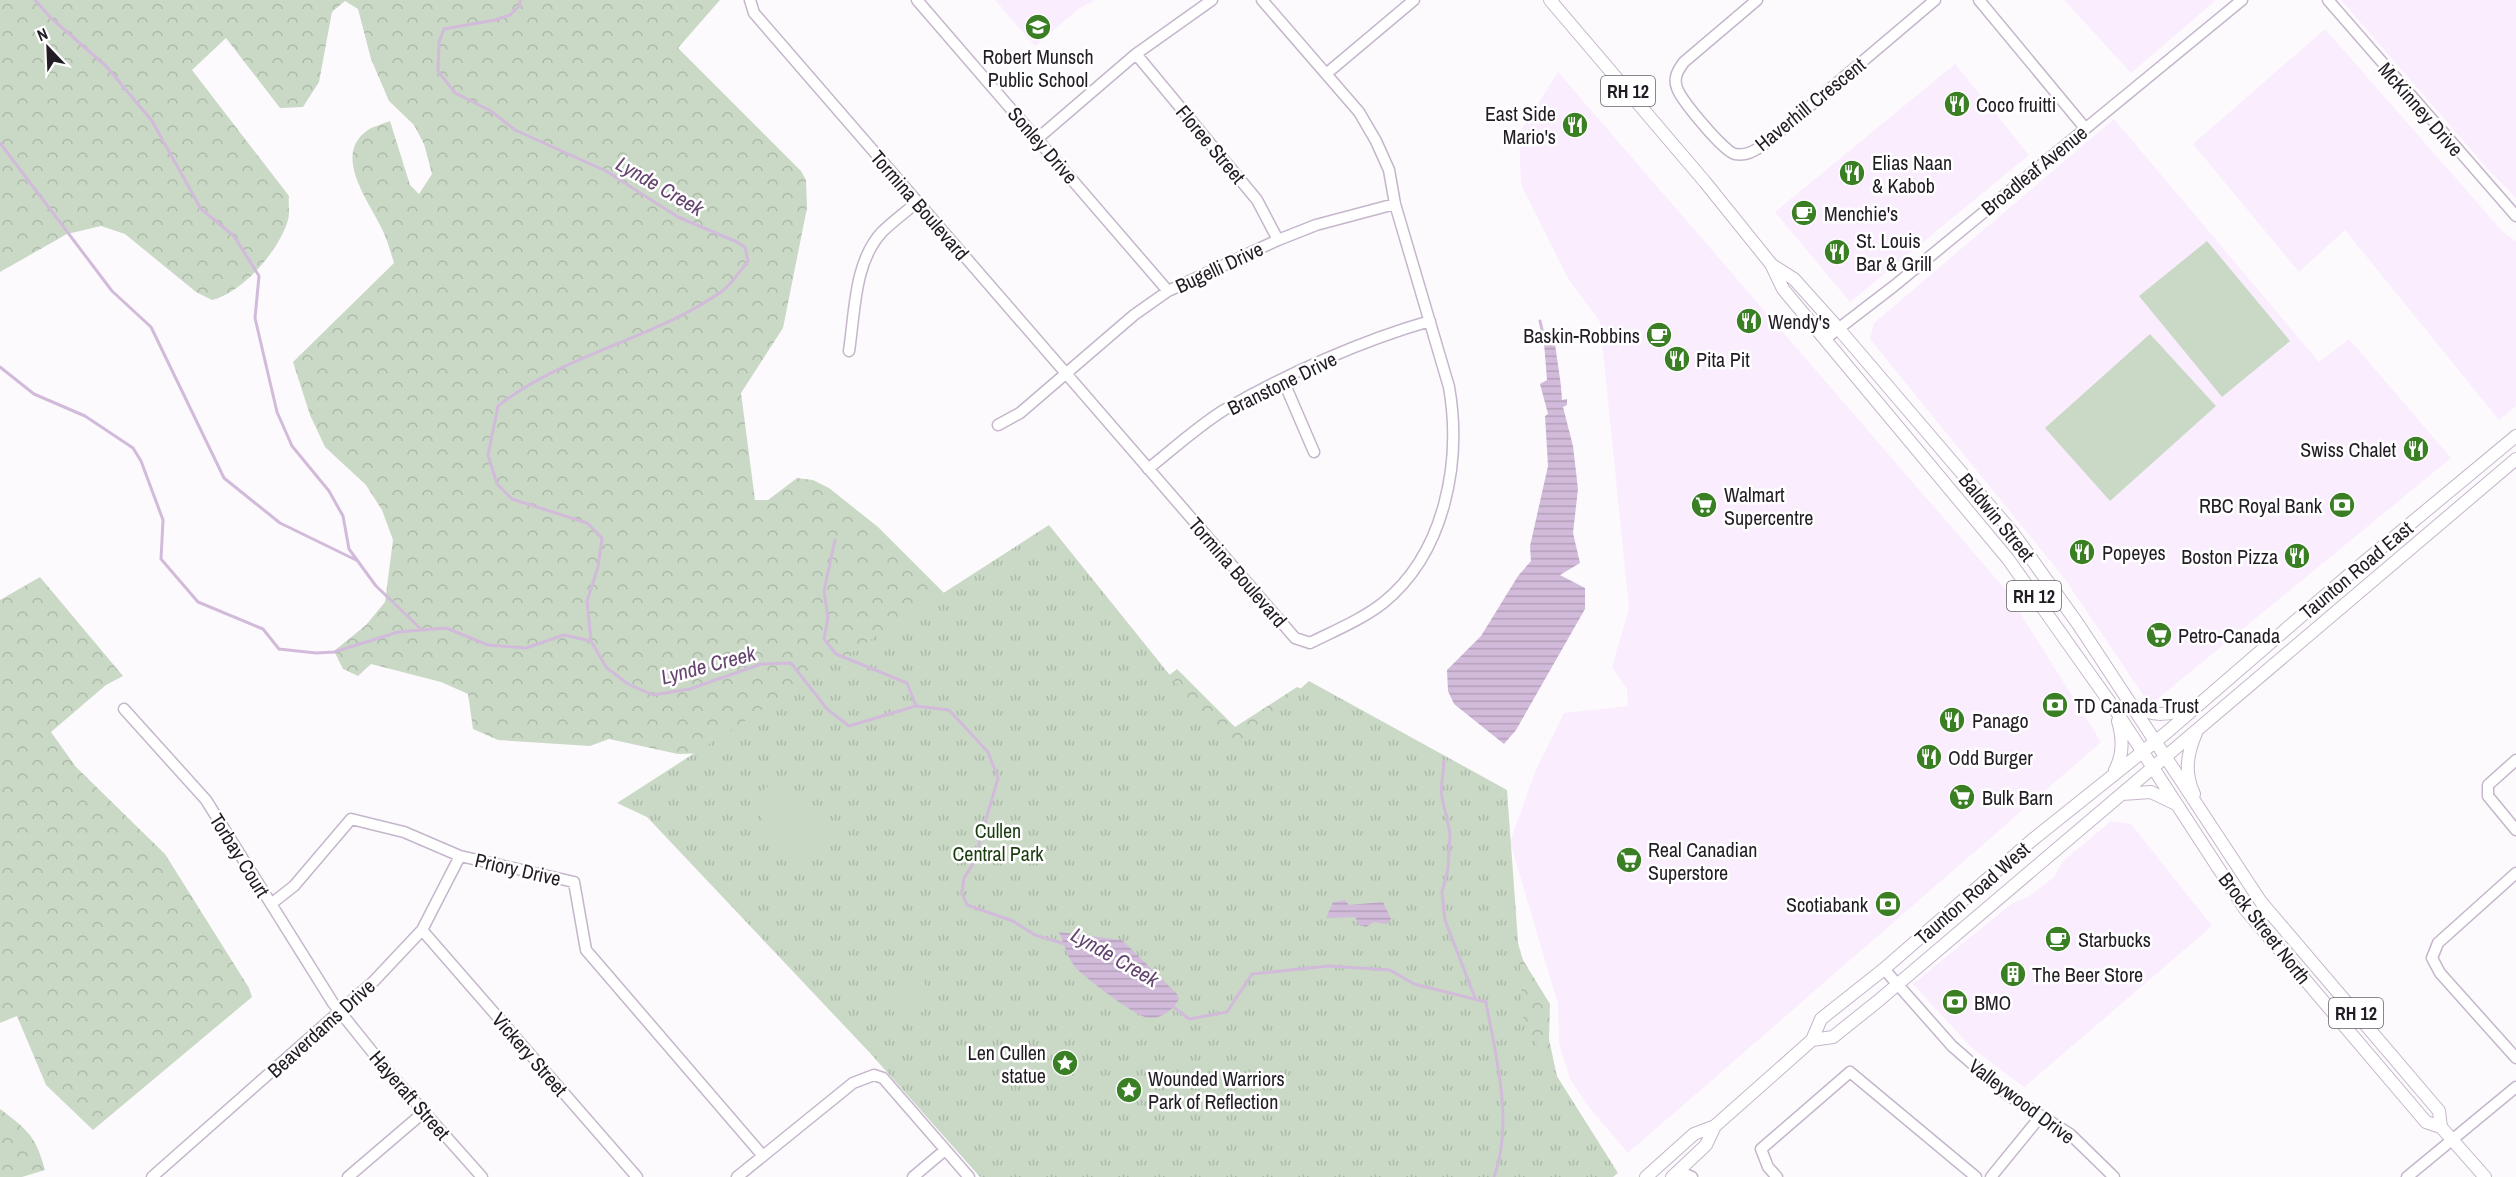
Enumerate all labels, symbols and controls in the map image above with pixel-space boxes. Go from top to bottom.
school or university icon: Robert Munsch Public School [1023,12,1053,42]
north arrow [18,18,78,78]
text: N [33,22,51,46]
place label: Robert Munsch Public School [982,43,1094,93]
street label: Haverhill Crescent [1749,51,1871,157]
street label: McKinney Drive [2373,56,2469,162]
road number: RH 12 [1601,76,1655,106]
restaurant icon: Coco fruitti [1942,89,1972,119]
place label: Coco fruitti [1976,91,2056,118]
street label: Floree Street [1170,99,1252,189]
place label: East Side Mario's [1485,100,1556,150]
street label: Sonley Drive [1002,101,1084,189]
restaurant icon: East Side Mario's [1560,110,1590,140]
street label: Broadleaf Avenue [1975,119,2093,221]
street label: Tormina Boulevard [865,144,975,266]
water label: Lynde Creek [611,149,710,223]
place label: Elias Naan & Kabob [1872,149,1952,199]
restaurant icon: Elias Naan & Kabob [1837,158,1867,188]
cafe icon: Menchie's [1789,198,1819,228]
place label: Menchie's [1824,200,1898,227]
place label: St. Louis Bar & Grill [1856,227,1932,277]
street label: Bugelli Drive [1171,235,1267,299]
restaurant icon: St. Louis Bar & Grill [1822,237,1852,267]
restaurant icon: Wendy's [1734,306,1764,336]
place label: Wendy's [1768,308,1830,335]
cafe icon: Baskin-Robbins [1644,320,1674,350]
place label: Baskin-Robbins [1523,322,1640,349]
restaurant icon: Pita Pit [1662,344,1692,374]
street label: Branstone Drive [1223,345,1341,421]
place label: Pita Pit [1696,346,1750,373]
restaurant icon: Swiss Chalet [2401,434,2431,464]
place label: Swiss Chalet [2300,436,2396,463]
street label: Baldwin Street [1953,467,2041,567]
place label: Walmart Supercentre [1724,481,1813,531]
supermarket icon: Walmart Supercentre [1689,490,1719,520]
bank icon: RBC Royal Bank [2327,490,2357,520]
place label: RBC Royal Bank [2199,492,2323,519]
street label: Tormina Boulevard [1183,511,1293,633]
street label: Taunton Road East [2294,514,2419,625]
restaurant icon: Popeyes [2067,537,2097,567]
place label: Popeyes [2102,539,2166,566]
restaurant icon: Boston Pizza [2282,541,2312,571]
place label: Boston Pizza [2181,543,2278,570]
road number: RH 12 [2007,581,2061,611]
supermarket icon: Petro-Canada [2144,620,2174,650]
place label: Petro-Canada [2178,622,2280,649]
water label: Lynde Creek [657,638,760,692]
bank icon: TD Canada Trust [2040,690,2070,720]
place label: TD Canada Trust [2074,692,2199,719]
restaurant icon: Panago [1937,705,1967,735]
place label: Panago [1972,707,2029,734]
restaurant icon: Odd Burger [1914,742,1944,772]
place label: Odd Burger [1948,744,2033,771]
supermarket icon: Bulk Barn [1947,782,1977,812]
place label: Bulk Barn [1982,784,2053,811]
street label: Torbay Court [204,808,277,902]
park label: Cullen Central Park [952,817,1044,867]
street label: Taunton Road West [1909,835,2036,950]
place label: Real Canadian Superstore [1648,836,1757,886]
supermarket icon: Real Canadian Superstore [1614,845,1644,875]
street label: Priory Drive [472,846,564,892]
street label: Brock Street North [2213,867,2317,989]
bank icon: Scotiabank [1873,889,1903,919]
place label: Scotiabank [1786,891,1869,918]
water label: Lynde Creek [1066,920,1165,994]
cafe icon: Starbucks [2043,924,2073,954]
place label: Starbucks [2078,926,2151,953]
building icon: The Beer Store [1998,959,2028,989]
place label: The Beer Store [2032,961,2143,988]
street label: Beaverdams Drive [262,973,380,1083]
bank icon: BMO [1940,987,1970,1017]
place label: BMO [1974,989,2011,1016]
road number: RH 12 [2329,998,2383,1028]
street label: Vickery Street [486,1006,574,1102]
place label: Len Cullen statue [968,1039,1046,1089]
street label: Hayeraft Street [364,1045,457,1146]
place icon: Len Cullen statue [1050,1048,1080,1078]
street label: Valleywood Drive [1963,1052,2081,1150]
place label: Wounded Warriors Park of Reflection [1148,1065,1285,1115]
place icon: Wounded Warriors Park of Reflection [1114,1075,1144,1105]

